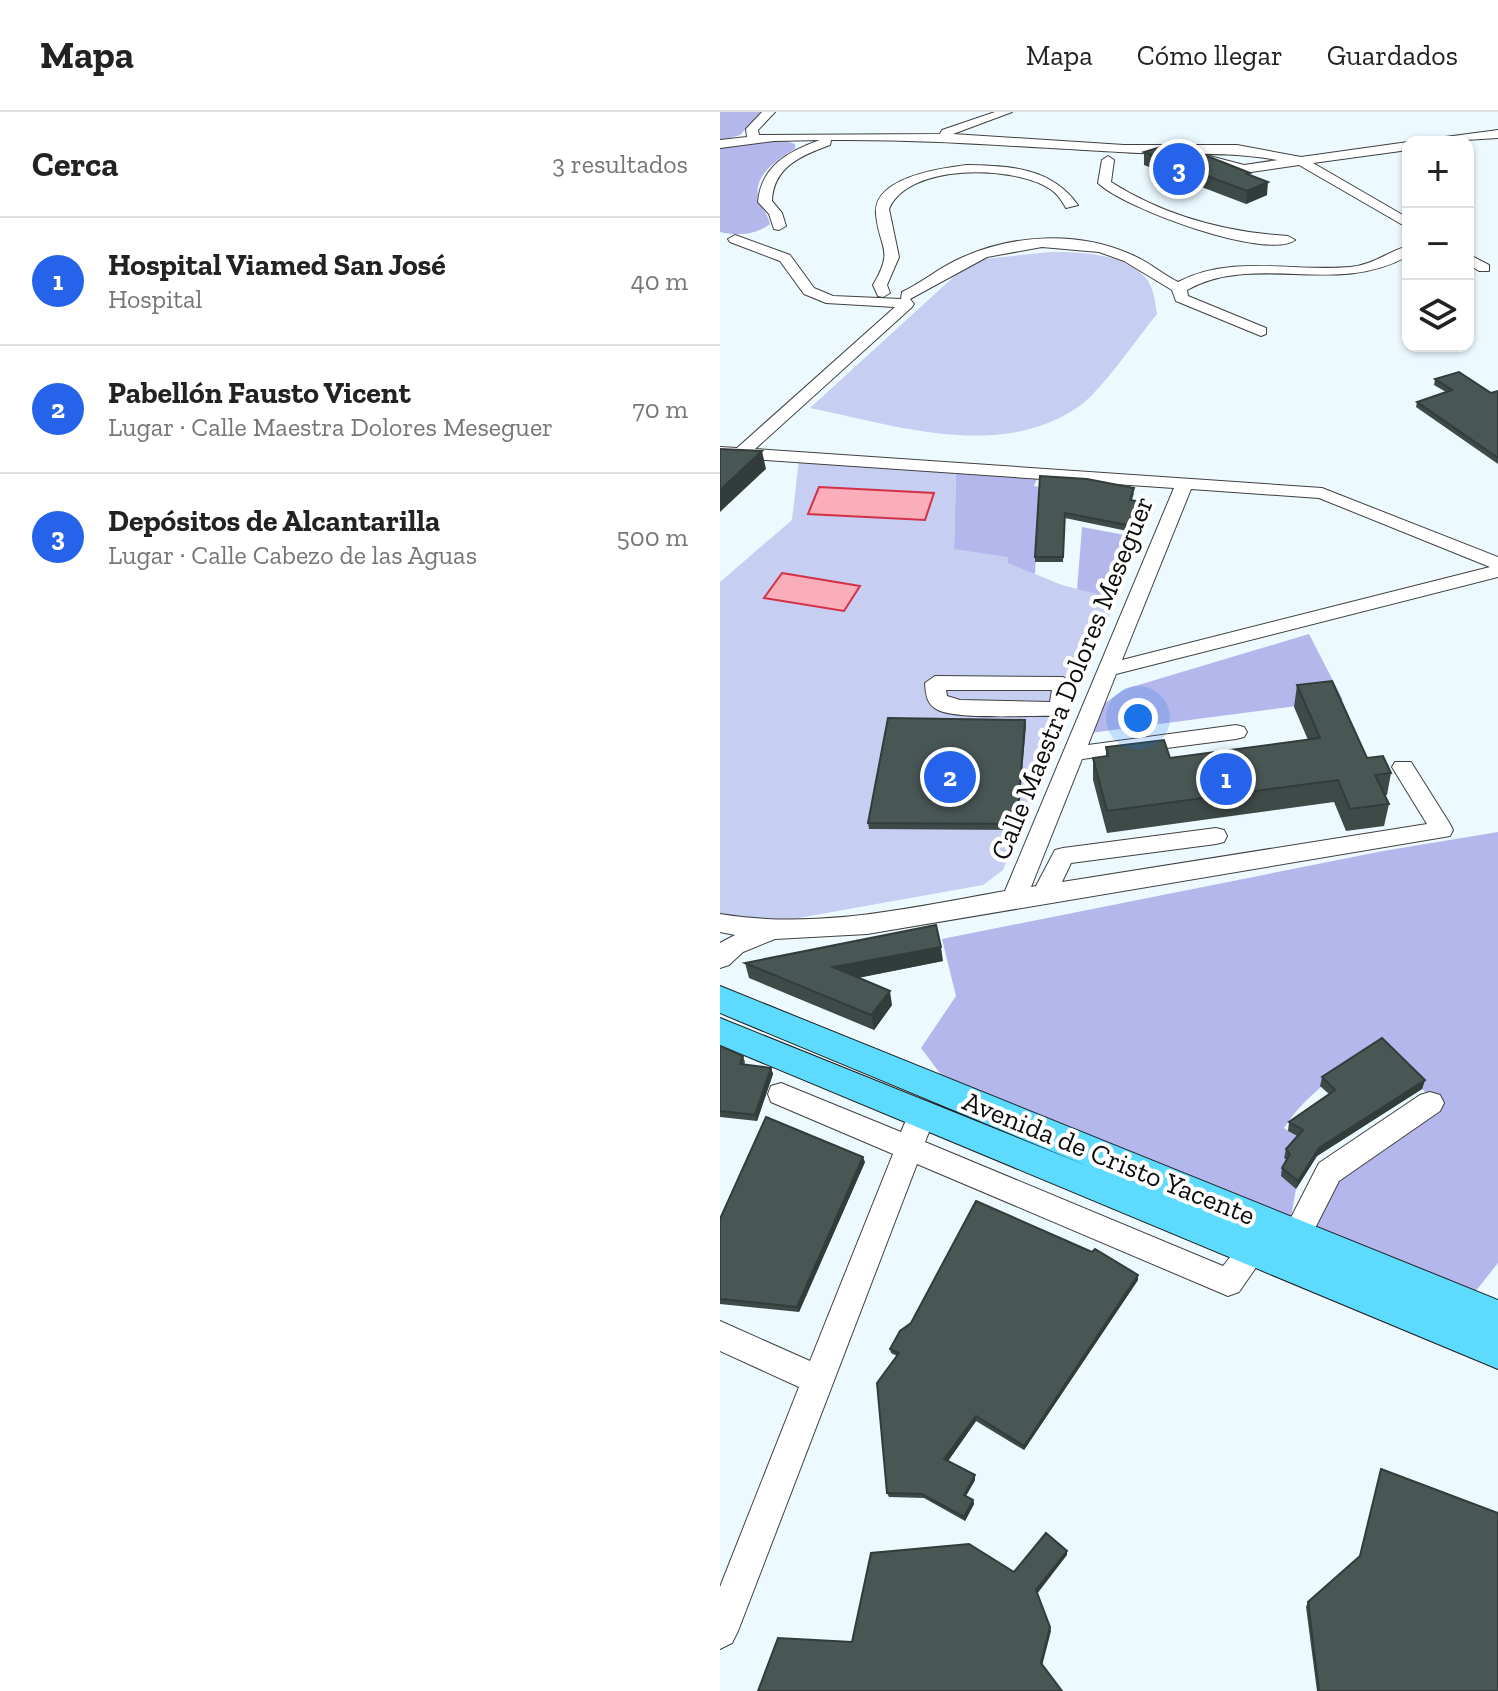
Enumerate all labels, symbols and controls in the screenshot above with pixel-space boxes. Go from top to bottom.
text: Mapa [40,32,134,78]
text: Mapa [1026,39,1093,72]
text: Cómo llegar [1137,39,1283,72]
text: Guardados [1327,39,1458,72]
map controls [1402,136,1474,352]
button: + [1402,136,1474,208]
pin: 3 [1153,139,1205,199]
text: Cerca [32,144,119,185]
text: 3 resultados [552,148,688,180]
button: − [1402,208,1474,280]
text: Hospital Viamed San José [108,247,446,283]
text: 1 [53,265,63,297]
text: 40 m [631,265,688,297]
button: layers [1402,280,1474,352]
text: Hospital [108,283,202,315]
text: Pabellón Fausto Vicent [108,375,411,411]
text: 2 [51,393,65,425]
text: 70 m [632,393,688,425]
text: Lugar · Calle Maestra Dolores Meseguer [108,411,553,443]
street label: Calle Maestra Dolores Meseguer [984,491,1160,865]
text: Depósitos de Alcantarilla [108,503,440,539]
text: 3 [51,521,65,553]
text: 500 m [616,521,688,553]
text: Lugar · Calle Cabezo de las Aguas [108,539,477,571]
your location [1118,698,1158,738]
pin: 2 [924,747,976,807]
pin: 1 [1200,749,1252,809]
street label: Avenida de Cristo Yacente [958,1084,1260,1232]

